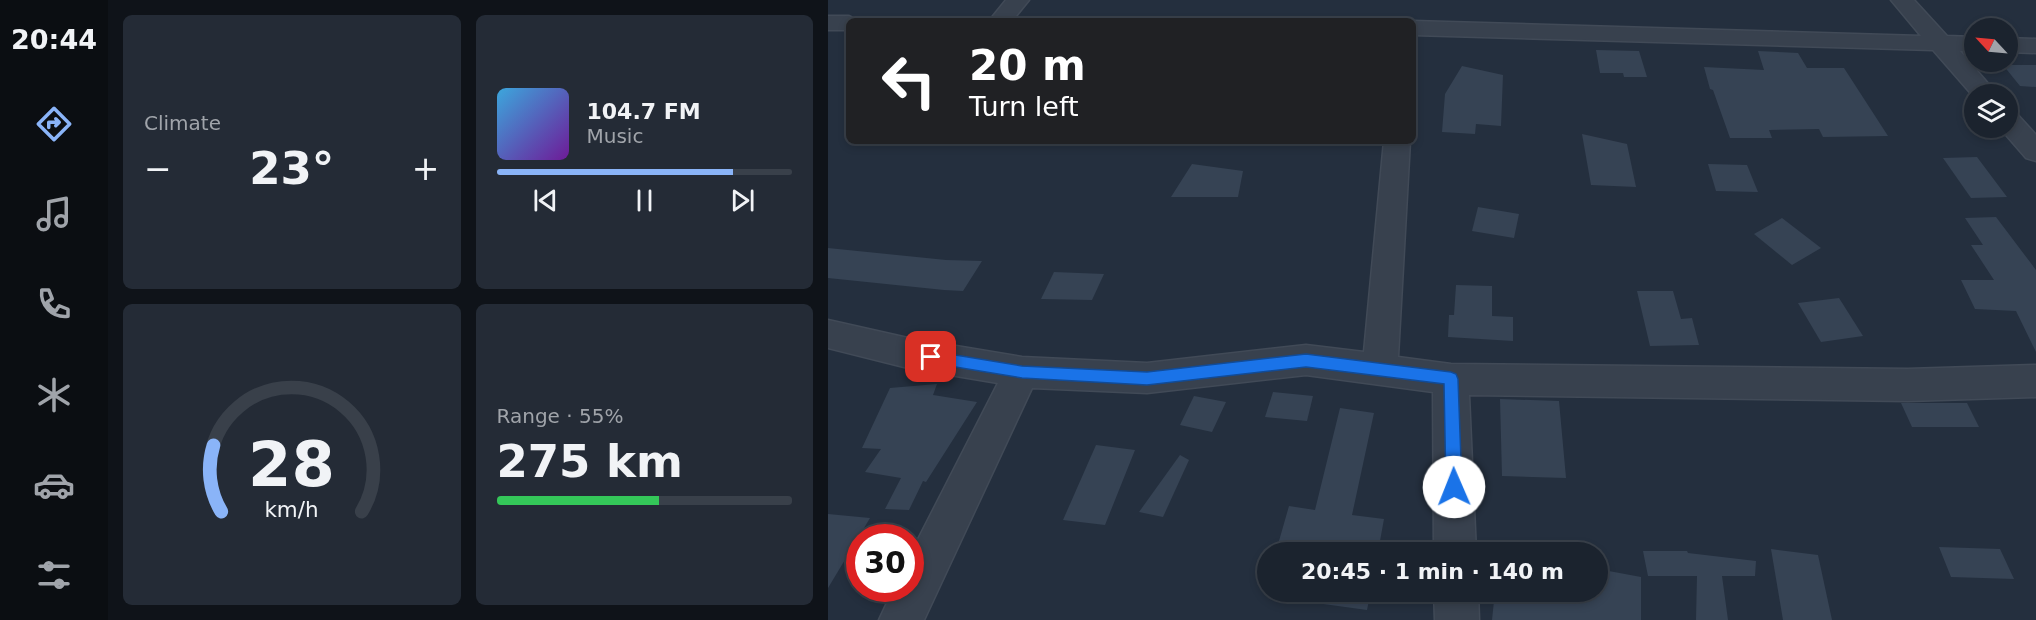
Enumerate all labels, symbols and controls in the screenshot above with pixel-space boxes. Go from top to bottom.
north arrow [1964,18,2018,72]
map controls [1964,18,2018,138]
text: 20:44 [11,24,97,55]
text: 20 m [969,41,1086,90]
icon: left [870,42,948,120]
button: layers [1964,84,2018,138]
text: Turn left [969,91,1079,122]
text: 104.7 FM [587,99,701,124]
icon: directions [33,103,75,145]
text: Climate [144,111,221,135]
text: Music [587,124,643,148]
text: 23° [249,142,334,195]
text: − [144,149,172,188]
text: + [412,149,440,188]
icon: previous [529,184,562,217]
icon: pause [628,184,661,217]
icon: next [726,184,759,217]
icon: music [33,193,75,235]
icon: phone [33,283,75,325]
pin [905,331,956,382]
icon: arrive [914,340,947,373]
icon: climate [33,374,75,416]
text: Range · 55% [497,404,623,428]
text: 28 [248,428,335,501]
text: 275 km [497,435,683,488]
position arrow [1422,455,1486,519]
icon: car [33,464,75,506]
text: km/h [265,497,319,522]
speed limit sign: 30 [846,524,924,602]
icon: filters [33,554,75,596]
text: 20:45 · 1 min · 140 m [1301,559,1564,584]

